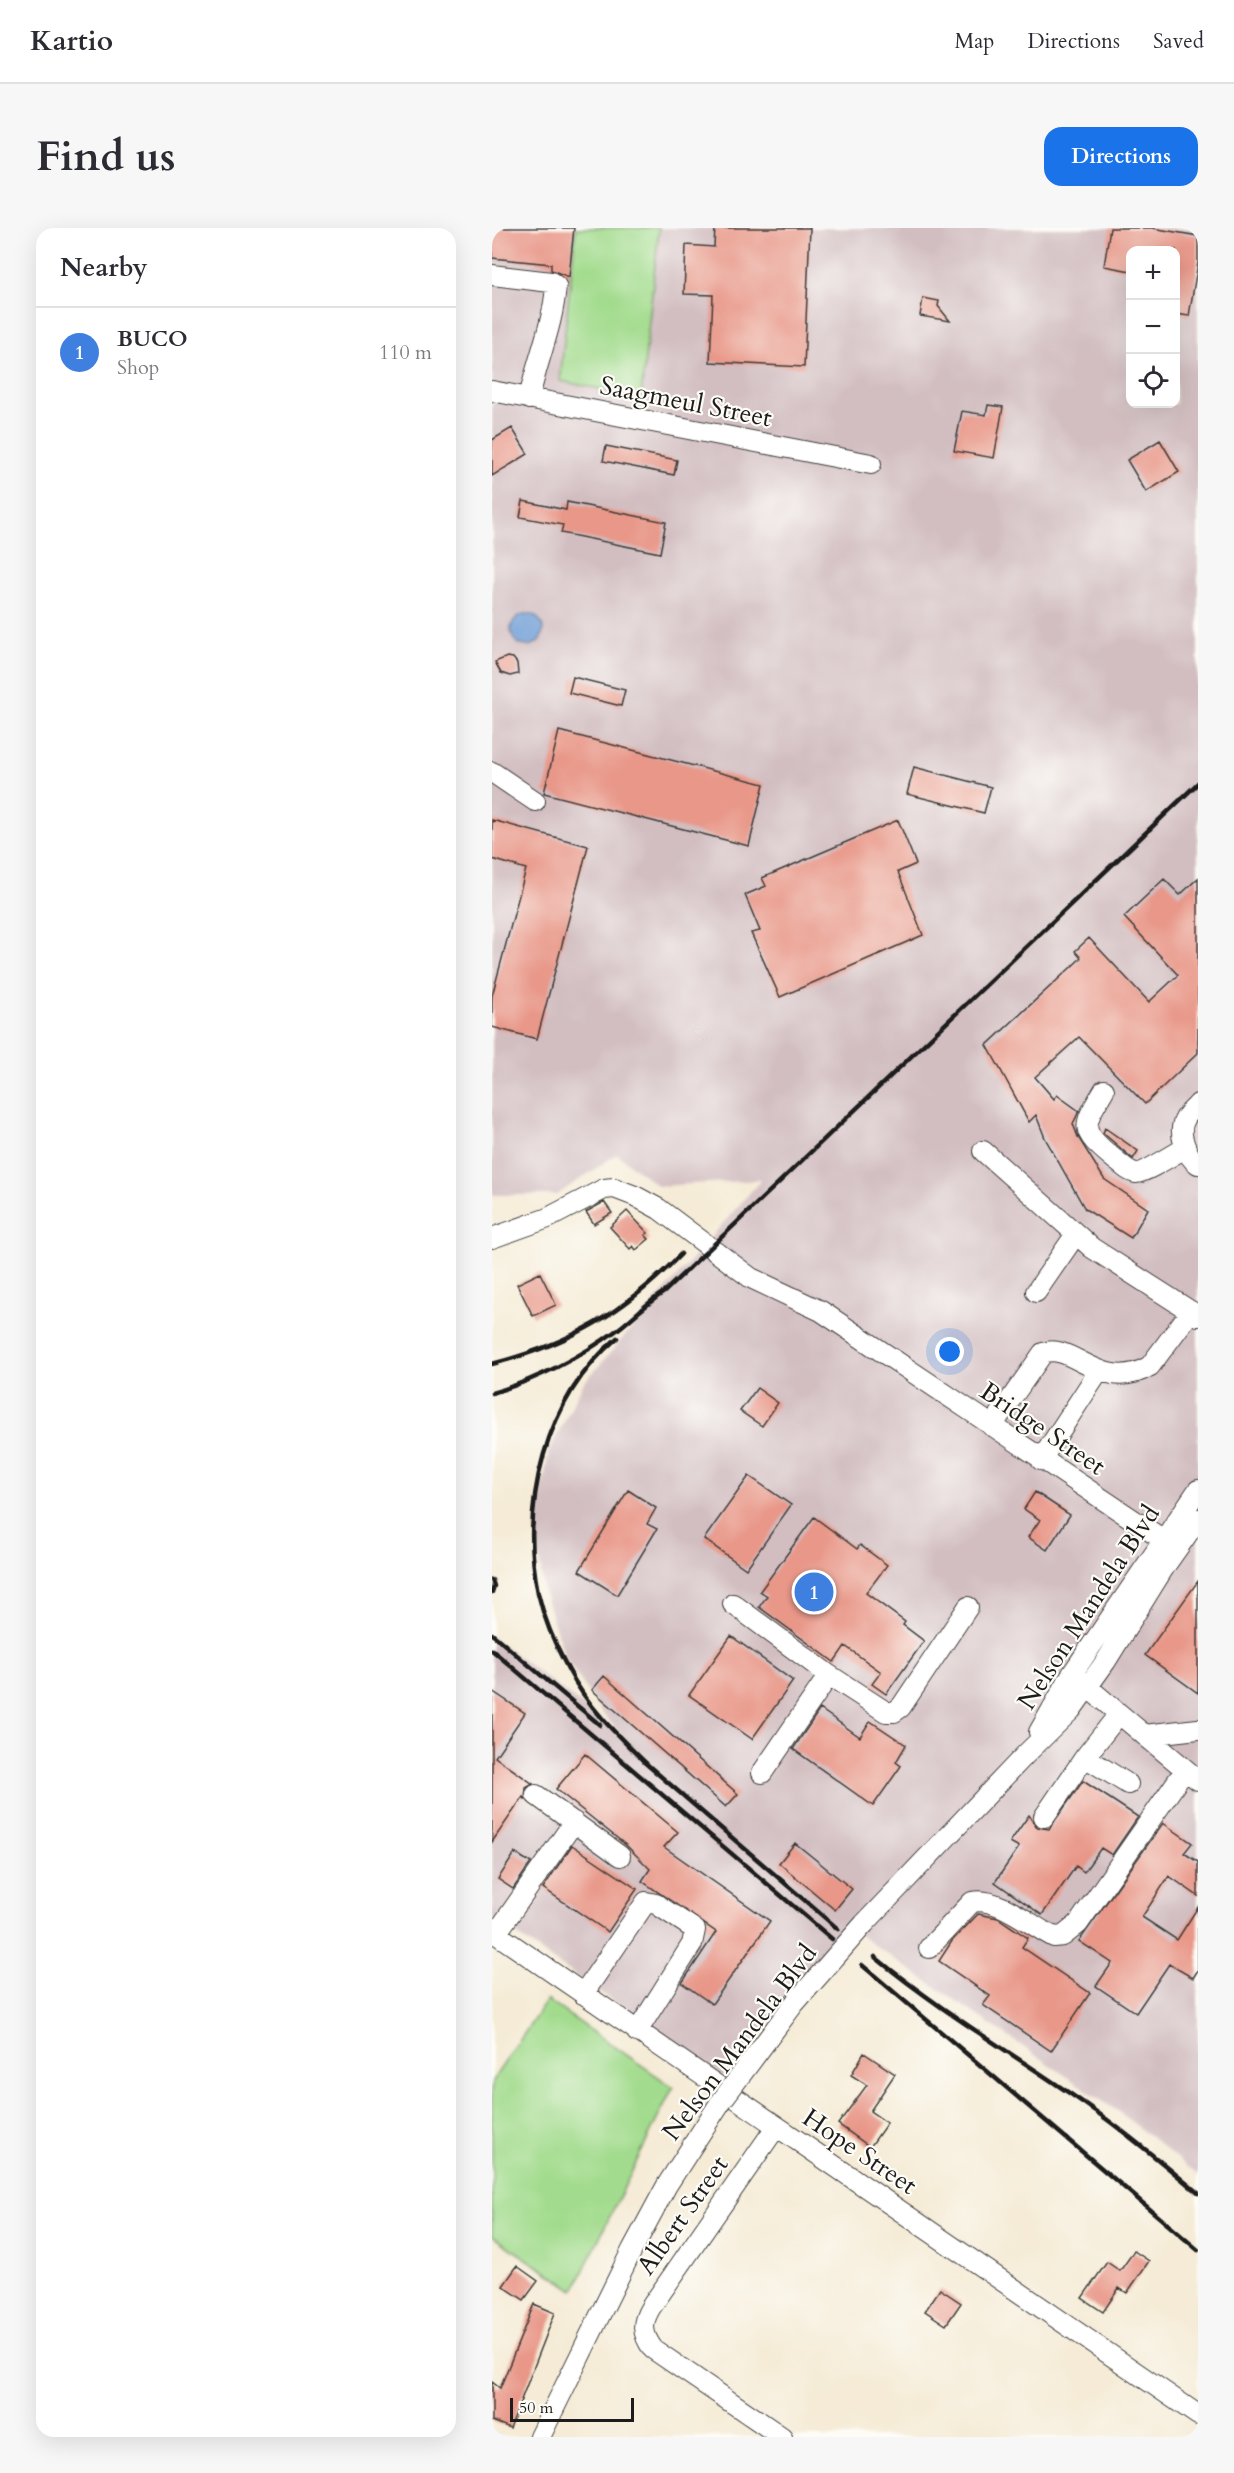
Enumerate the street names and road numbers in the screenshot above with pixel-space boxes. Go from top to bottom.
street label: Saagmeul Street [597,368,775,435]
street label: Bridge Street [973,1374,1112,1483]
street label: Nelson Mandela Blvd [1009,1498,1168,1716]
street label: Nelson Mandela Blvd [654,1937,825,2148]
street label: Hope Street [796,2100,924,2203]
street label: Albert Street [628,2149,736,2282]

